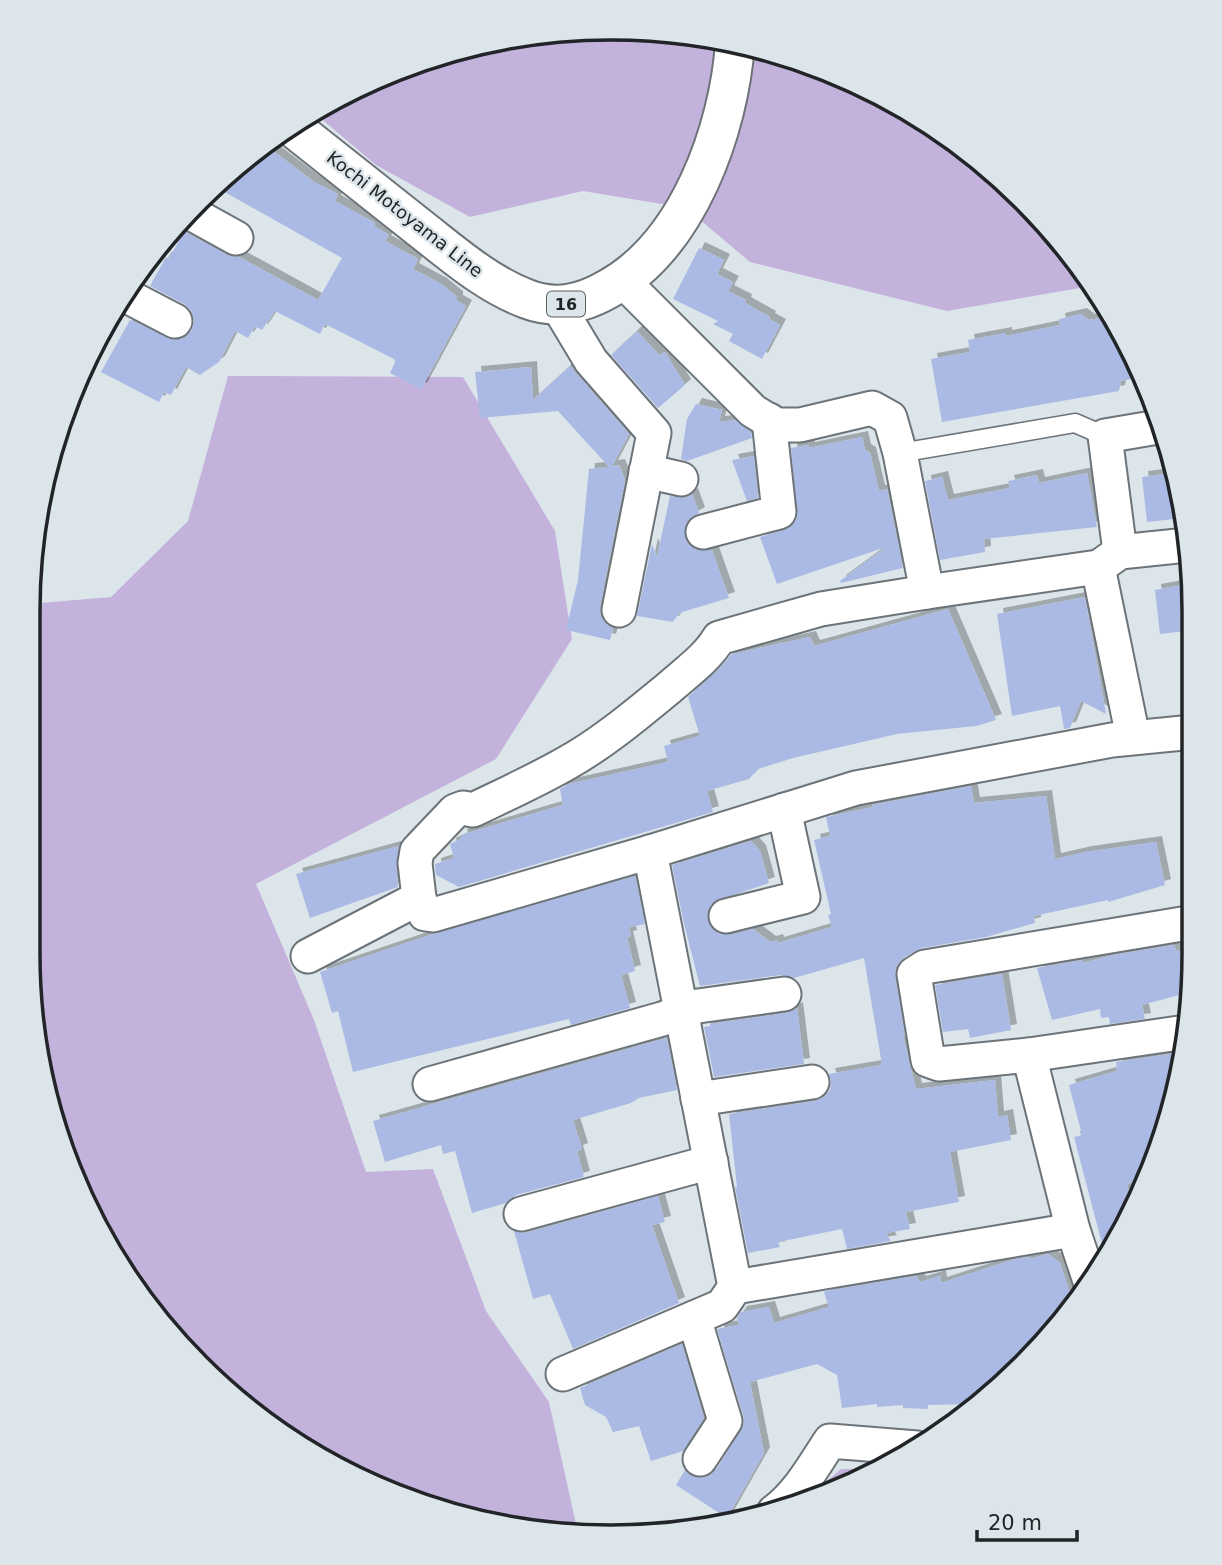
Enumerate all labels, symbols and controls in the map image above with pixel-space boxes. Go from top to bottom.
street label: Kochi Motoyama Line [323,147,487,281]
road number: 16 [547,292,585,316]
scale bar [977,1498,1077,1542]
text: 20 m [988,1511,1042,1535]

